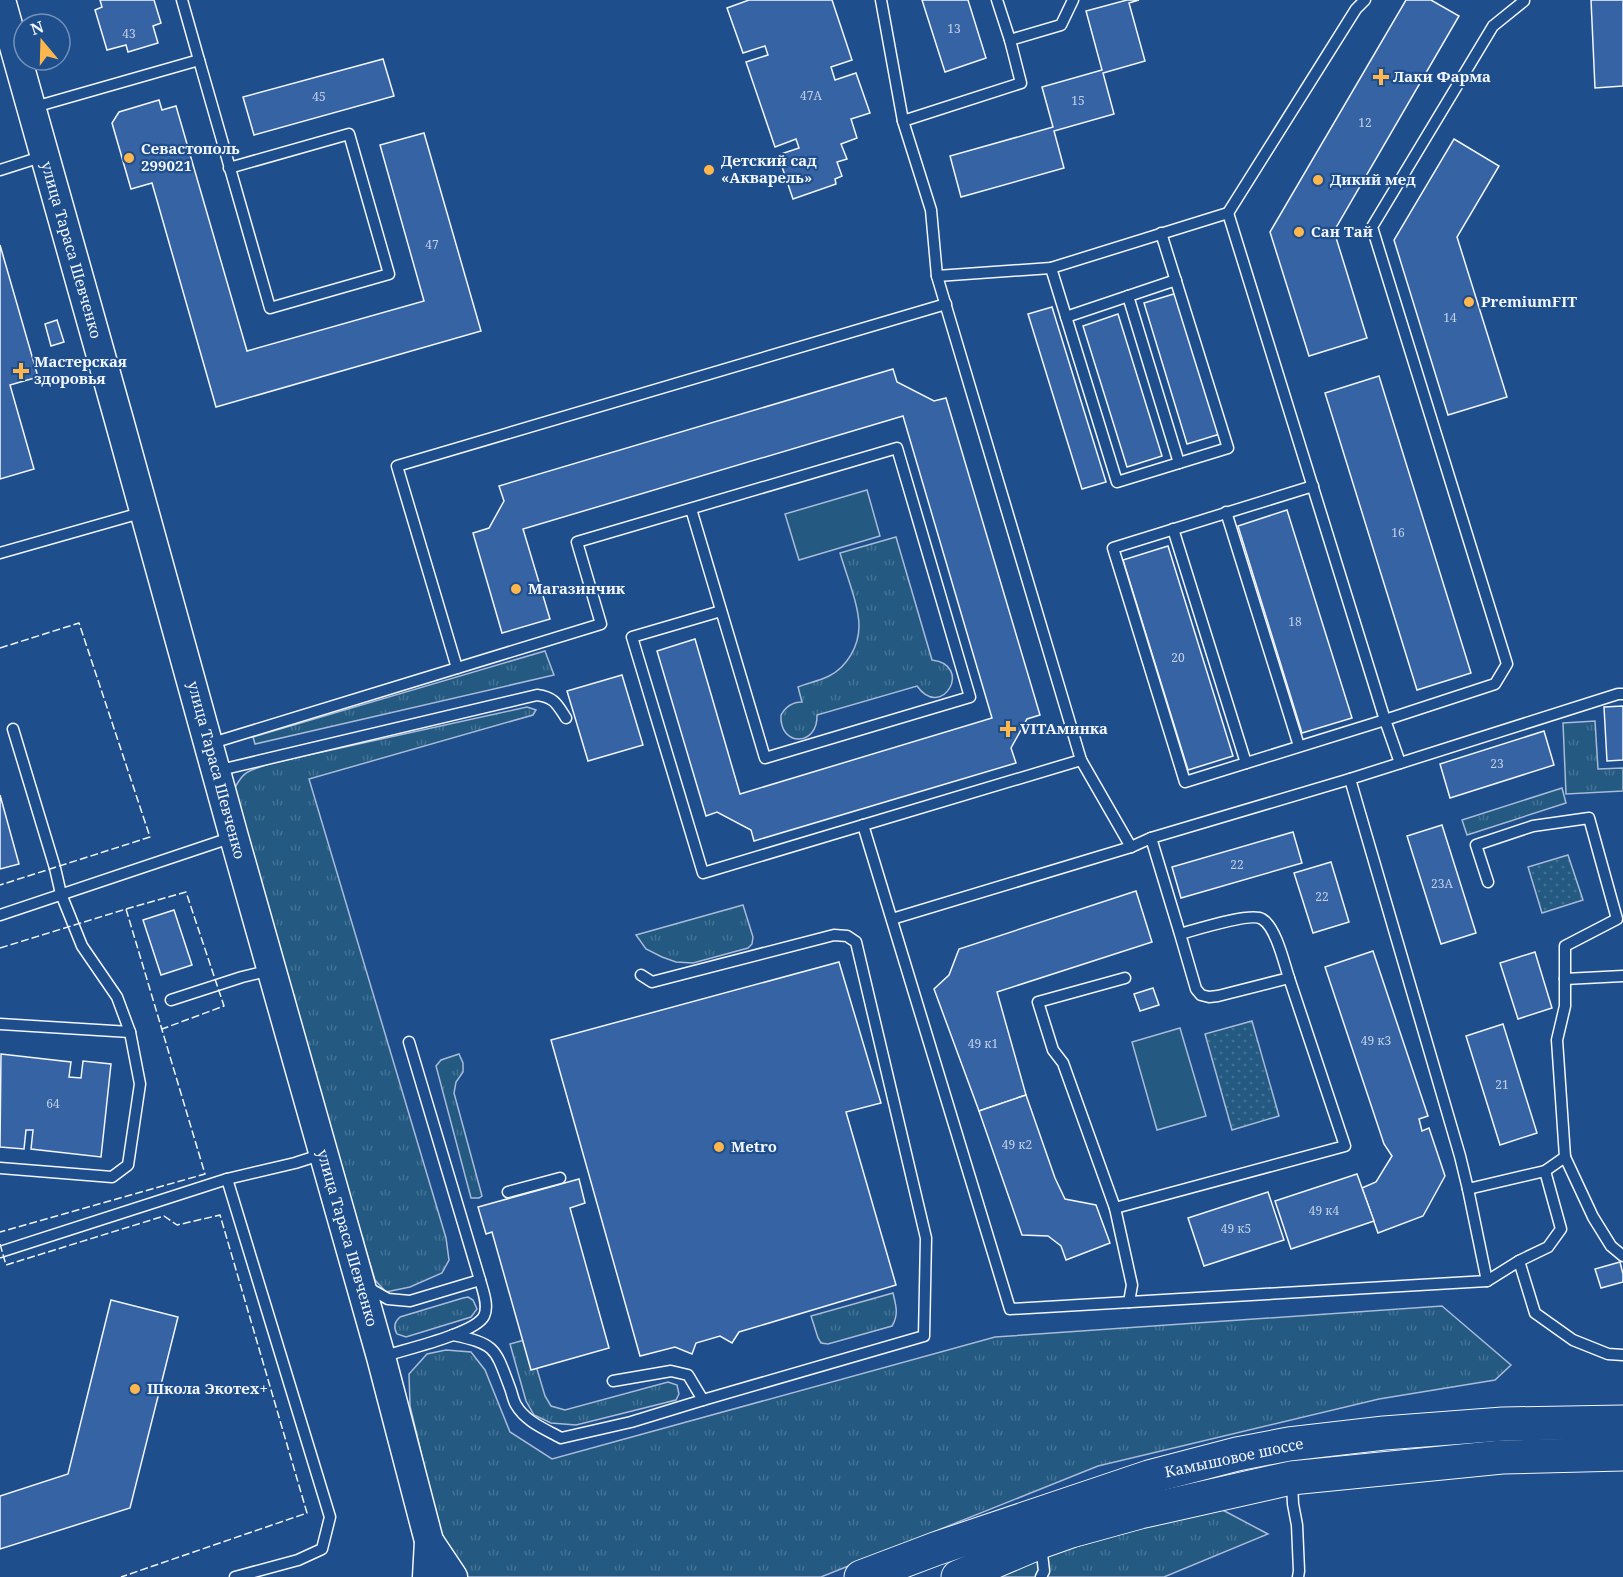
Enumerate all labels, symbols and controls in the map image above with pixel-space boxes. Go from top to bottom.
north arrow [12,12,72,72]
text: N [28,15,47,40]
house number: 13 [947,20,961,37]
house number: 43 [122,25,136,42]
place label: Лаки Фарма [1393,66,1491,86]
marker: Лаки Фарма [1374,70,1388,84]
house number: 47А [800,87,822,104]
house number: 45 [312,88,326,105]
house number: 15 [1071,92,1085,109]
house number: 12 [1358,114,1372,131]
place label: Севастополь 299021 [141,138,240,175]
place label: Детский сад «Акварель» [721,150,817,187]
marker: Севастополь 299021 [122,151,136,165]
street label: улица Тараса Шевченко [37,159,107,341]
marker: Детский сад «Акварель» [702,163,716,177]
place label: Дикий мед [1330,169,1416,189]
marker: Дикий мед [1311,173,1325,187]
place label: Сан Тай [1311,221,1373,241]
marker: Сан Тай [1292,225,1306,239]
house number: 47 [425,236,439,253]
place label: PremiumFIT [1481,291,1577,311]
marker: PremiumFIT [1462,295,1476,309]
house number: 14 [1443,309,1457,326]
place label: Мастерская здоровья [34,351,127,388]
marker: Мастерская здоровья [12,362,30,380]
house number: 16 [1391,524,1405,541]
place label: Магазинчик [528,578,626,598]
marker: Магазинчик [509,582,523,596]
house number: 18 [1288,613,1302,630]
house number: 20 [1171,649,1185,666]
street label: улица Тараса Шевченко [184,678,250,861]
place label: VITAминка [1020,718,1108,738]
marker: VITAминка [1001,722,1015,736]
house number: 23 [1490,755,1504,772]
house number: 22 [1230,856,1244,873]
house number: 23А [1431,875,1453,892]
house number: 22 [1315,888,1329,905]
house number: 49 к3 [1361,1032,1391,1049]
house number: 49 к1 [968,1035,998,1052]
house number: 21 [1495,1076,1509,1093]
house number: 64 [46,1095,60,1112]
place label: Metro [731,1136,777,1156]
house number: 49 к2 [1002,1136,1032,1153]
marker: Metro [712,1140,726,1154]
street label: улица Тараса Шевченко [313,1147,383,1329]
house number: 49 к4 [1309,1202,1339,1219]
house number: 49 к5 [1221,1220,1251,1237]
place label: Школа Экотех+ [147,1378,268,1398]
marker: Школа Экотех+ [128,1382,142,1396]
street label: Камышовое шоссе [1163,1433,1305,1481]

